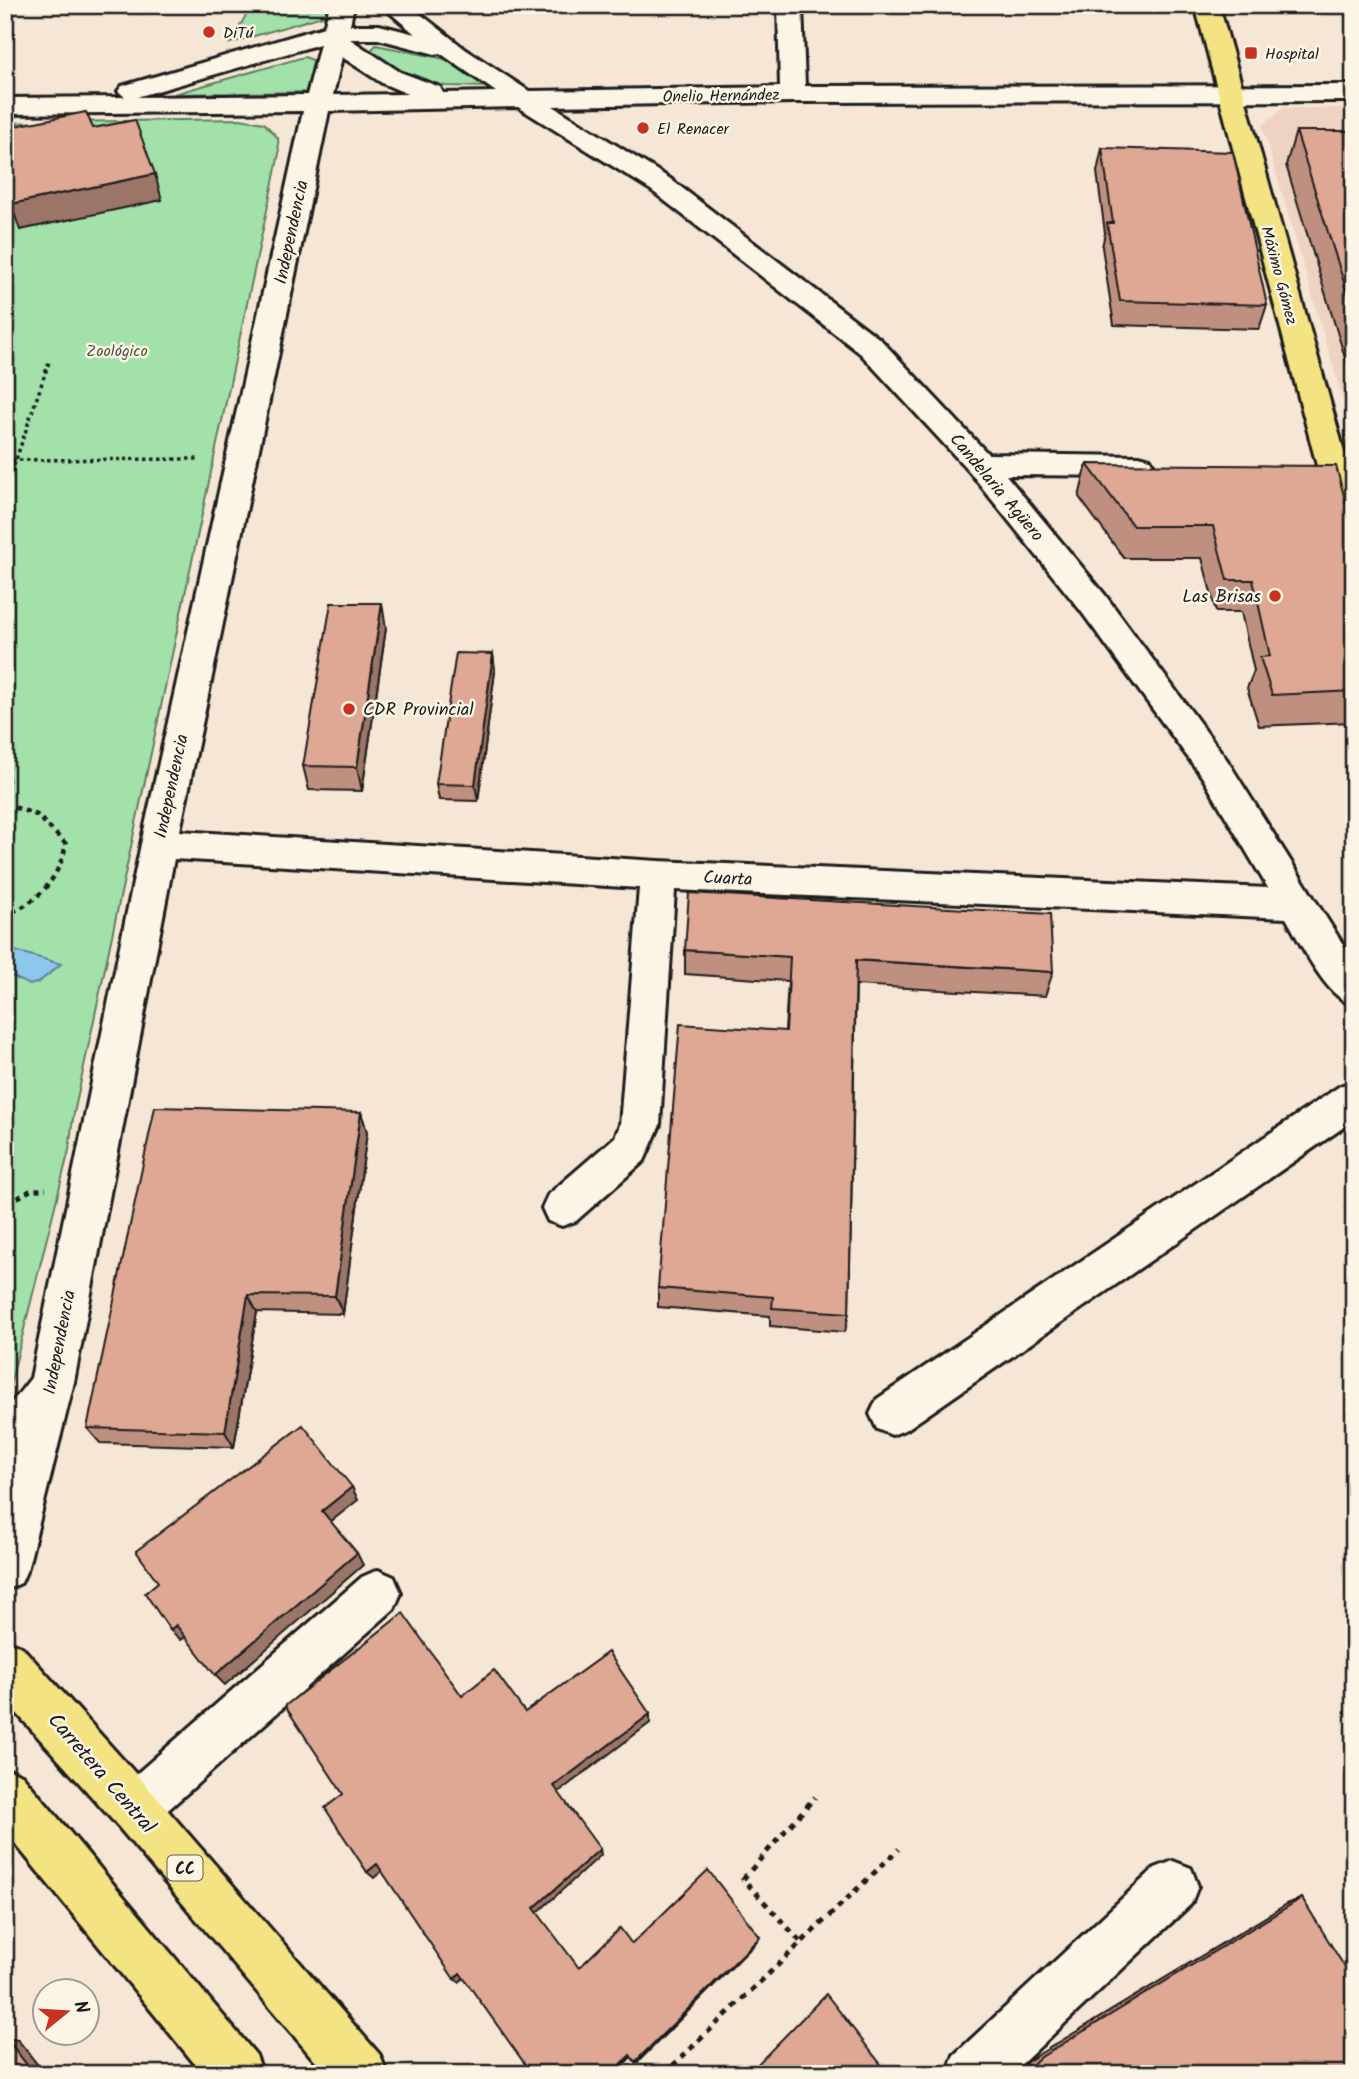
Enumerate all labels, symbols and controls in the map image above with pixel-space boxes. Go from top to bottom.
place label: DiTú [223,21,254,46]
marker: DiTú [201,24,217,40]
place label: Hospital [1265,42,1319,67]
marker: Hospital [1243,45,1259,61]
street label: Onelio Hernández [662,83,780,110]
place label: El Renacer [657,117,731,142]
marker: El Renacer [635,120,651,136]
street label: Independencia [267,177,318,287]
street label: Máximo Gómez [1253,223,1304,328]
park label: Zoológico [86,339,148,364]
street label: Candelaria Agüero [941,427,1050,549]
place label: Las Brisas [1182,583,1261,612]
marker: Las Brisas [1267,588,1283,604]
place label: CDR Provincial [363,696,474,725]
marker: CDR Provincial [341,701,357,717]
street label: Independencia [147,731,198,841]
street label: Cuarta [703,864,753,895]
street label: Independencia [36,1288,85,1397]
street label: Carretera Central [39,1706,163,1842]
road number: CC [168,1856,202,1880]
north arrow [32,1978,102,2048]
text: N [64,1997,96,2018]

